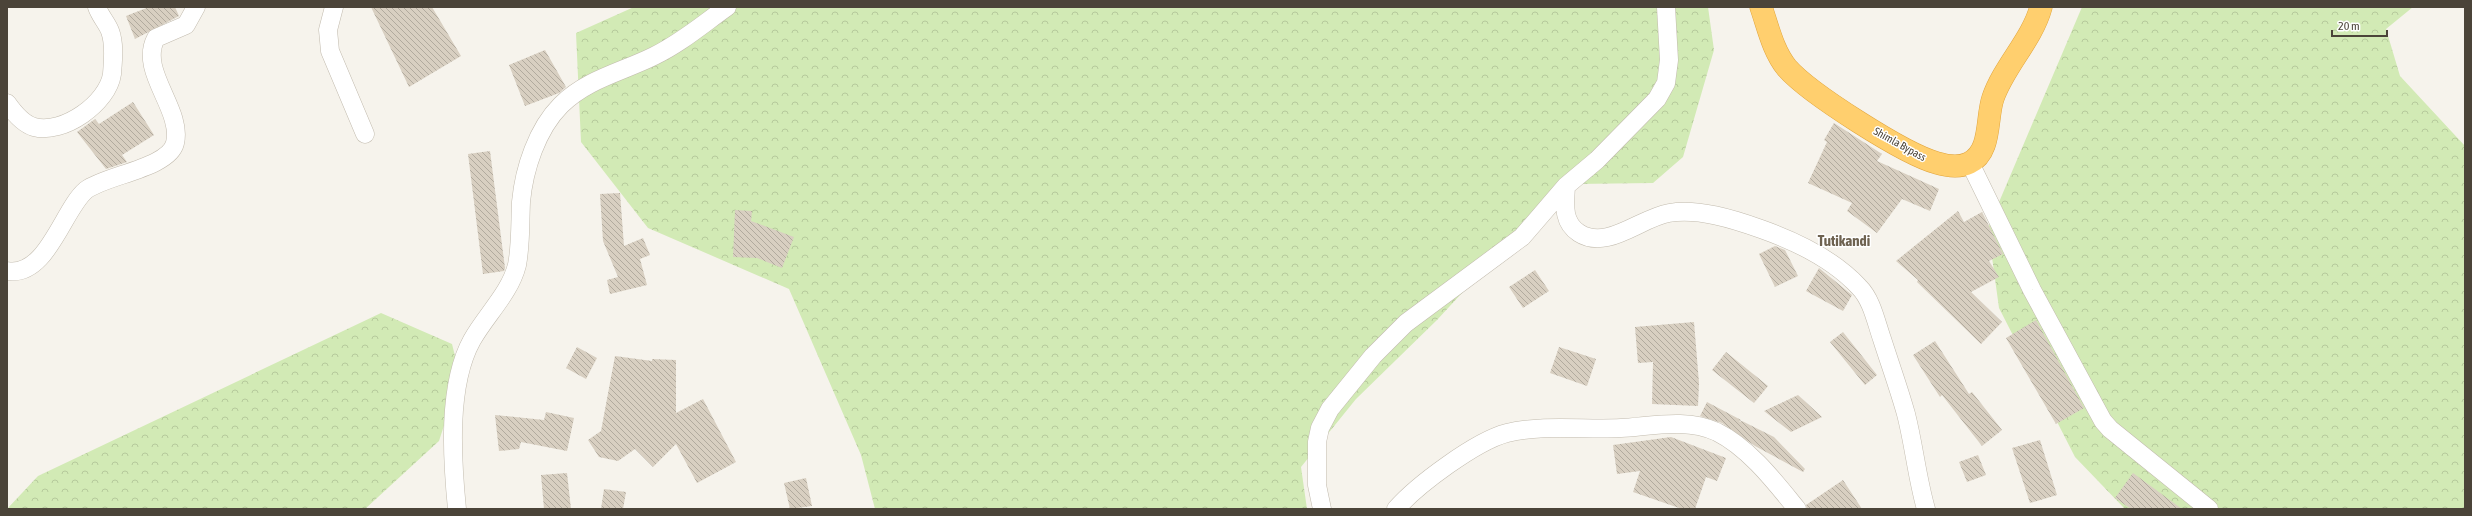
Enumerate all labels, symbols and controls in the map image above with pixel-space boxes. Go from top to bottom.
scale bar [2332,12,2387,38]
text: 20 m [2338,19,2360,33]
street label: Shimla Bypass [1872,125,1928,163]
district label: Tutikandi [1818,232,1870,249]

